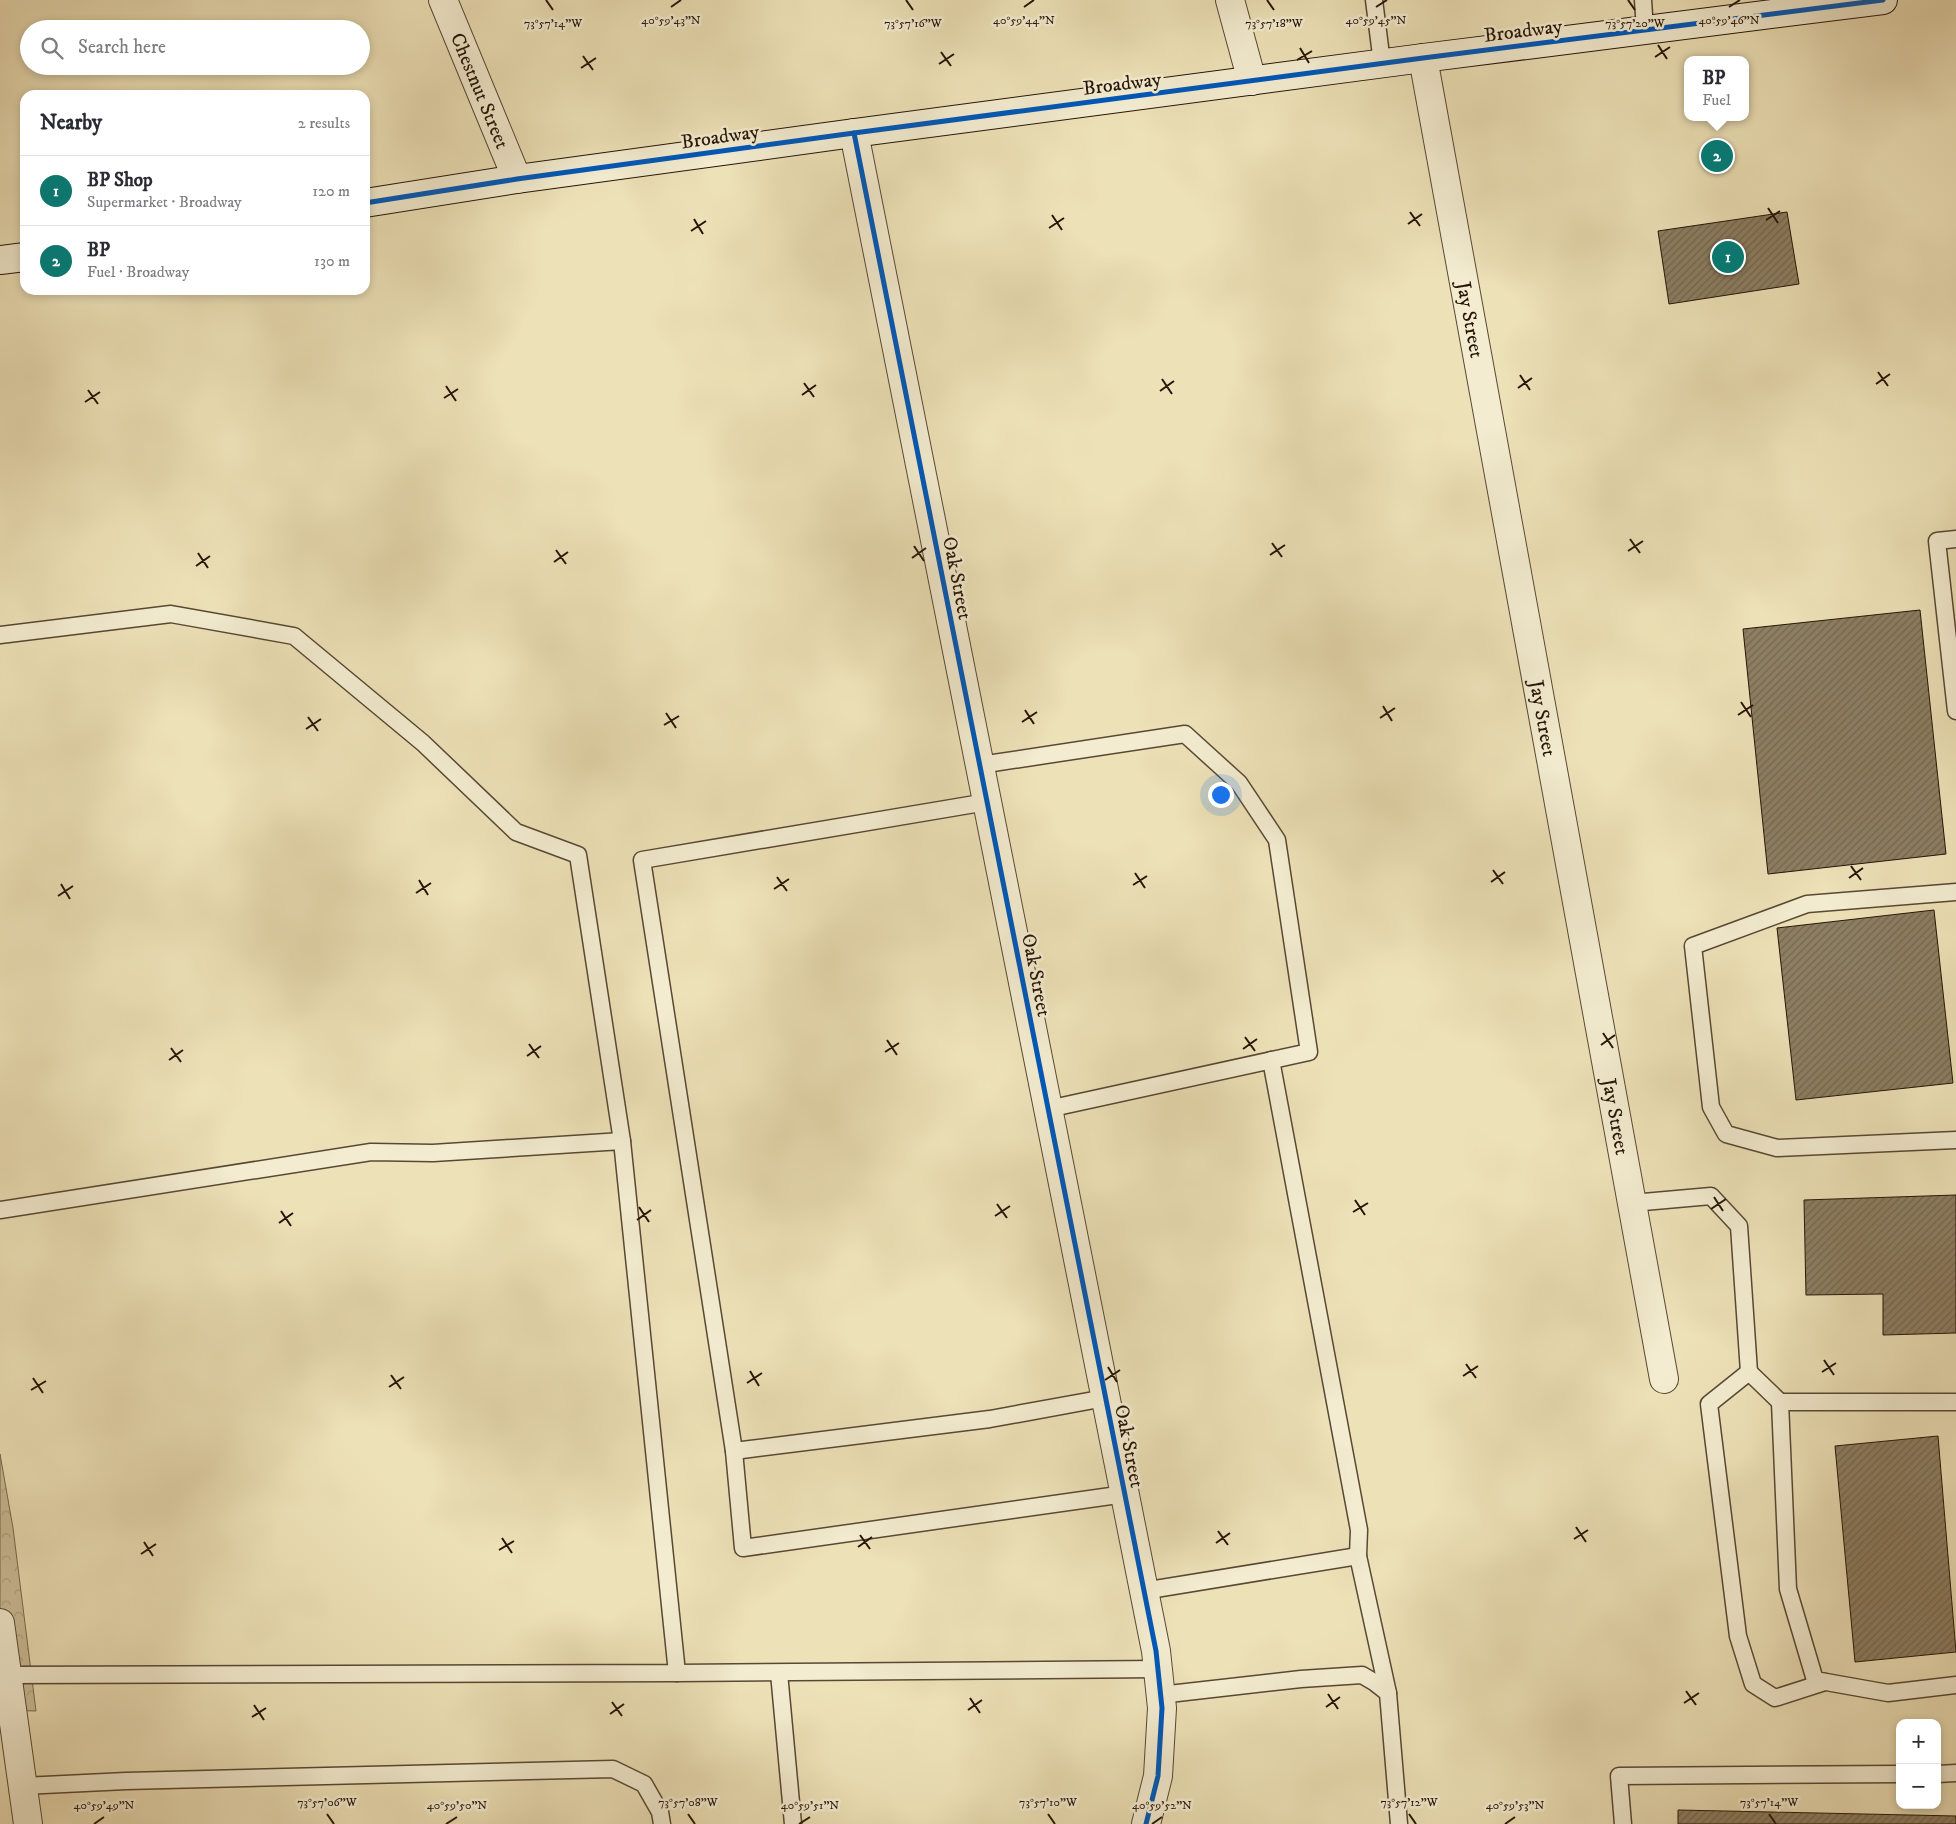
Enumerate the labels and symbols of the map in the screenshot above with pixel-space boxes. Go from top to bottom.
text: 40°59'43"N [641,13,701,28]
text: 40°59'44"N [993,13,1055,28]
text: 40°59'45"N [1346,13,1407,28]
text: 40°59'46"N [1698,13,1760,28]
street label: Broadway [1483,14,1564,49]
text: 73°57'14"W [524,16,583,31]
text: 73°57'16"W [884,16,943,31]
text: 73°57'18"W [1245,16,1304,31]
text: 73°57'20"W [1605,16,1666,31]
street label: Chestnut Street [444,29,514,153]
street label: Broadway [1082,67,1163,102]
street label: Broadway [679,120,761,155]
pin: 2 [1701,137,1733,175]
pin: 1 [1712,238,1744,276]
street label: Jay Street [1450,278,1488,360]
street label: Oak Street [936,535,977,622]
street label: Jay Street [1522,676,1561,759]
your location [1208,782,1234,808]
street label: Oak Street [1015,932,1056,1019]
street label: Jay Street [1595,1075,1634,1157]
street label: Oak Street [1108,1403,1149,1490]
text: 73°57'06"W [297,1795,358,1810]
text: 73°57'08"W [658,1795,719,1810]
text: 73°57'10"W [1019,1795,1078,1810]
text: 73°57'12"W [1380,1795,1439,1810]
text: 73°57'14"W [1740,1795,1799,1810]
text: 40°59'49"N [74,1798,135,1813]
text: 40°59'50"N [427,1798,487,1813]
text: 40°59'51"N [781,1798,839,1813]
text: 40°59'52"N [1132,1798,1192,1813]
text: 40°59'53"N [1486,1798,1544,1813]

